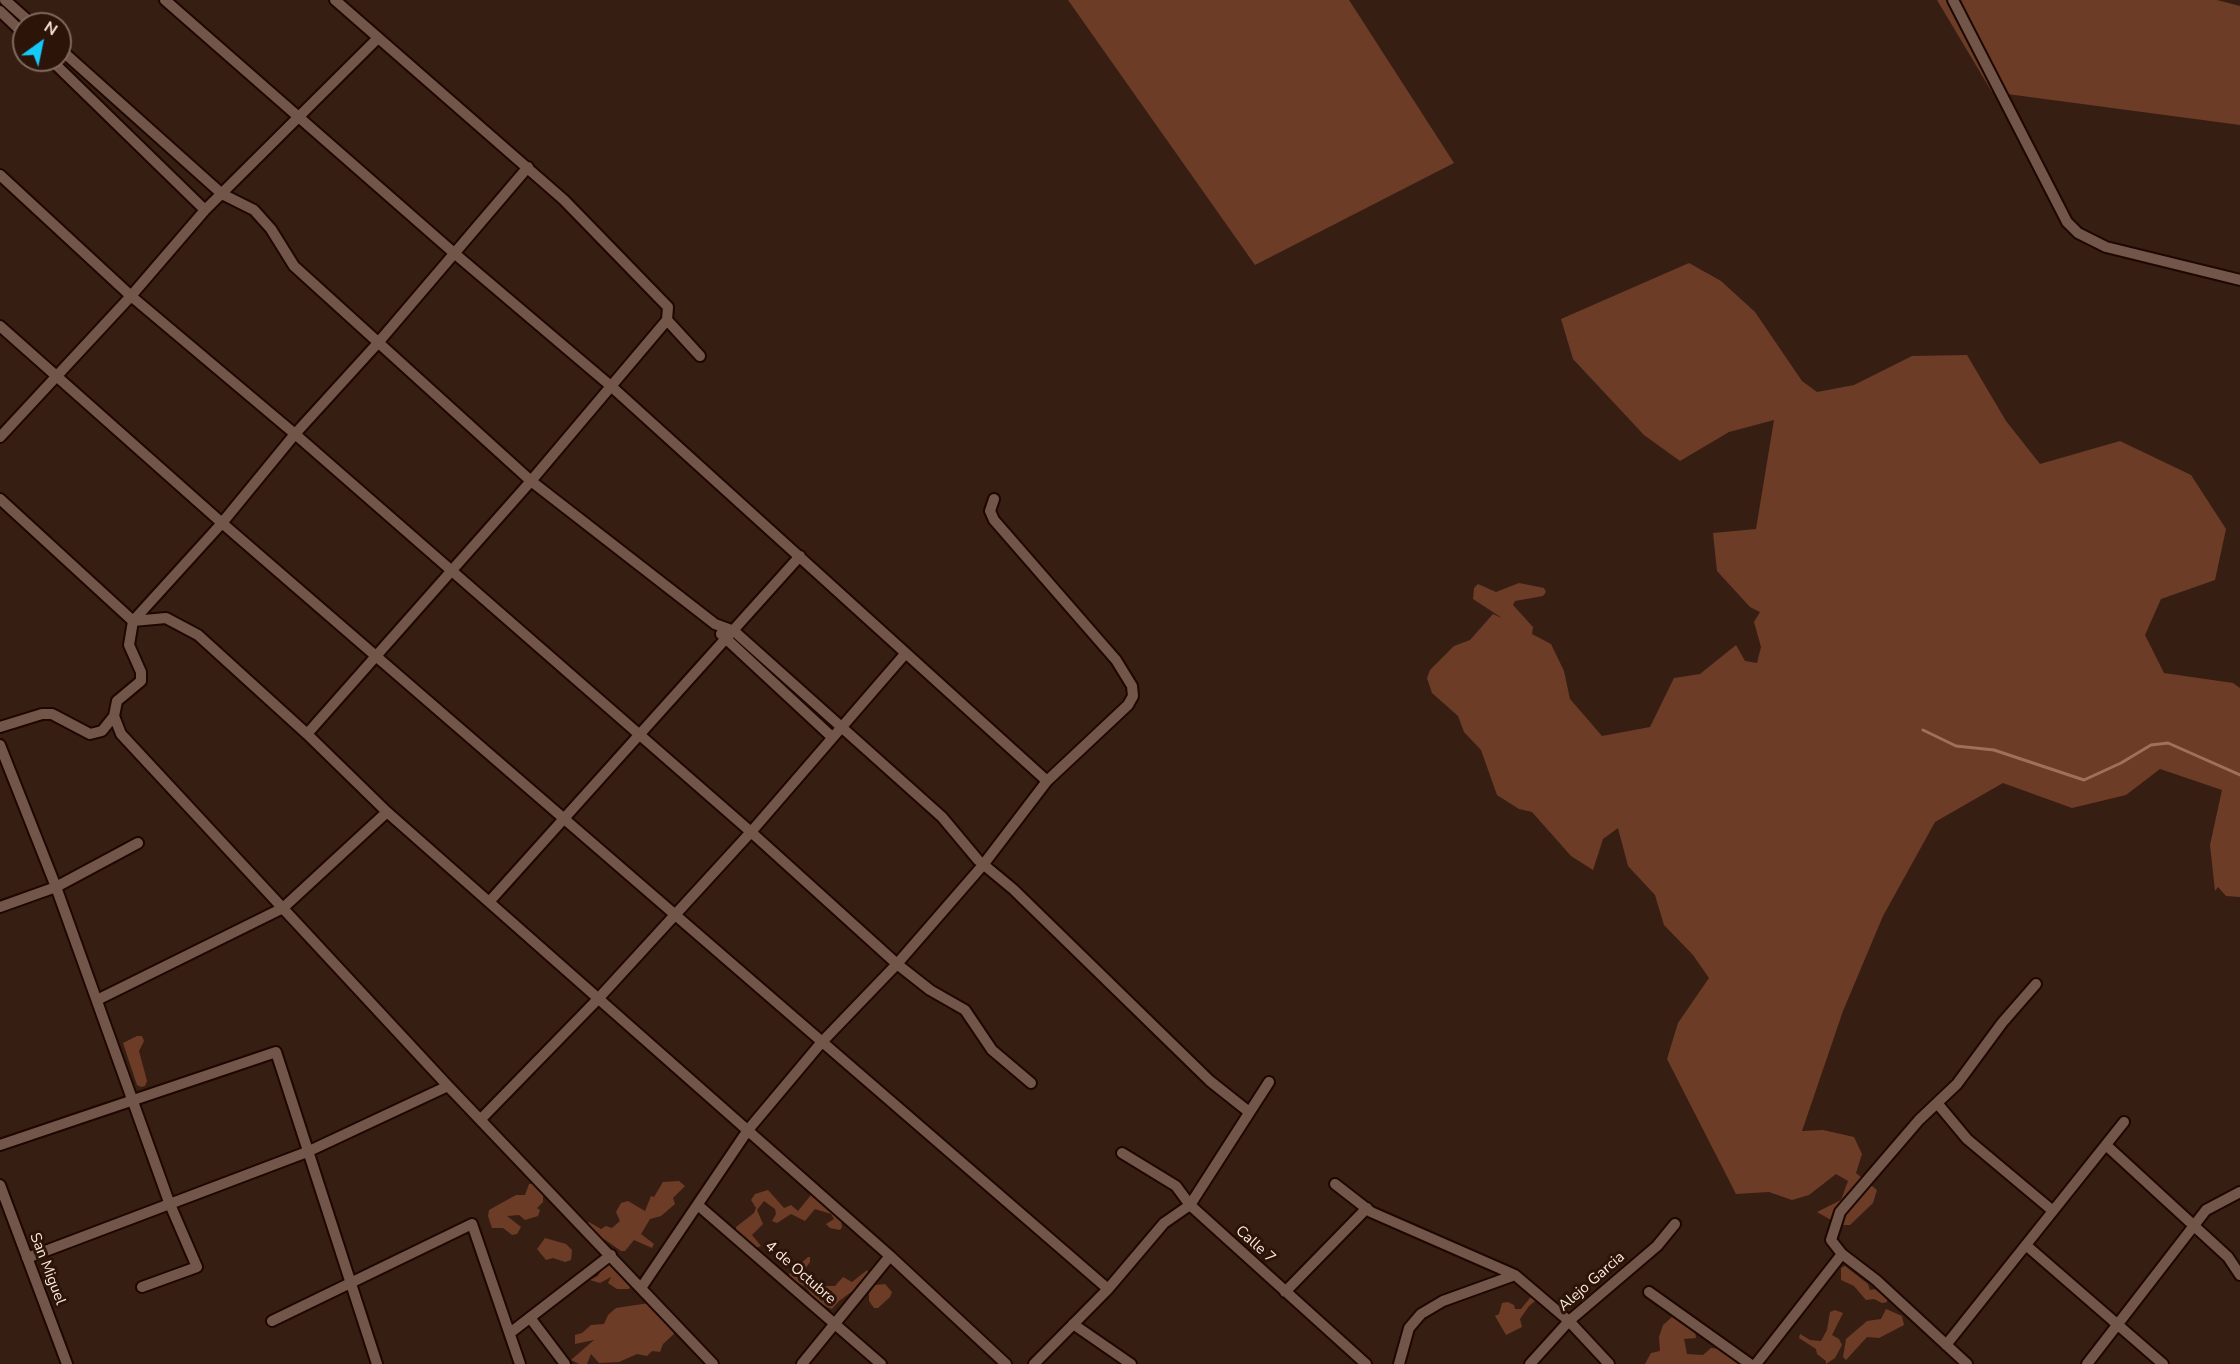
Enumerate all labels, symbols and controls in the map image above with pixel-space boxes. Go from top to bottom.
north arrow [12,12,72,72]
text: N [40,16,62,41]
street label: Calle 7 [1231,1222,1279,1268]
street label: San Miguel [25,1231,69,1307]
street label: 4 de Octubre [761,1237,839,1309]
street label: Alejo Garcia [1555,1248,1629,1316]

